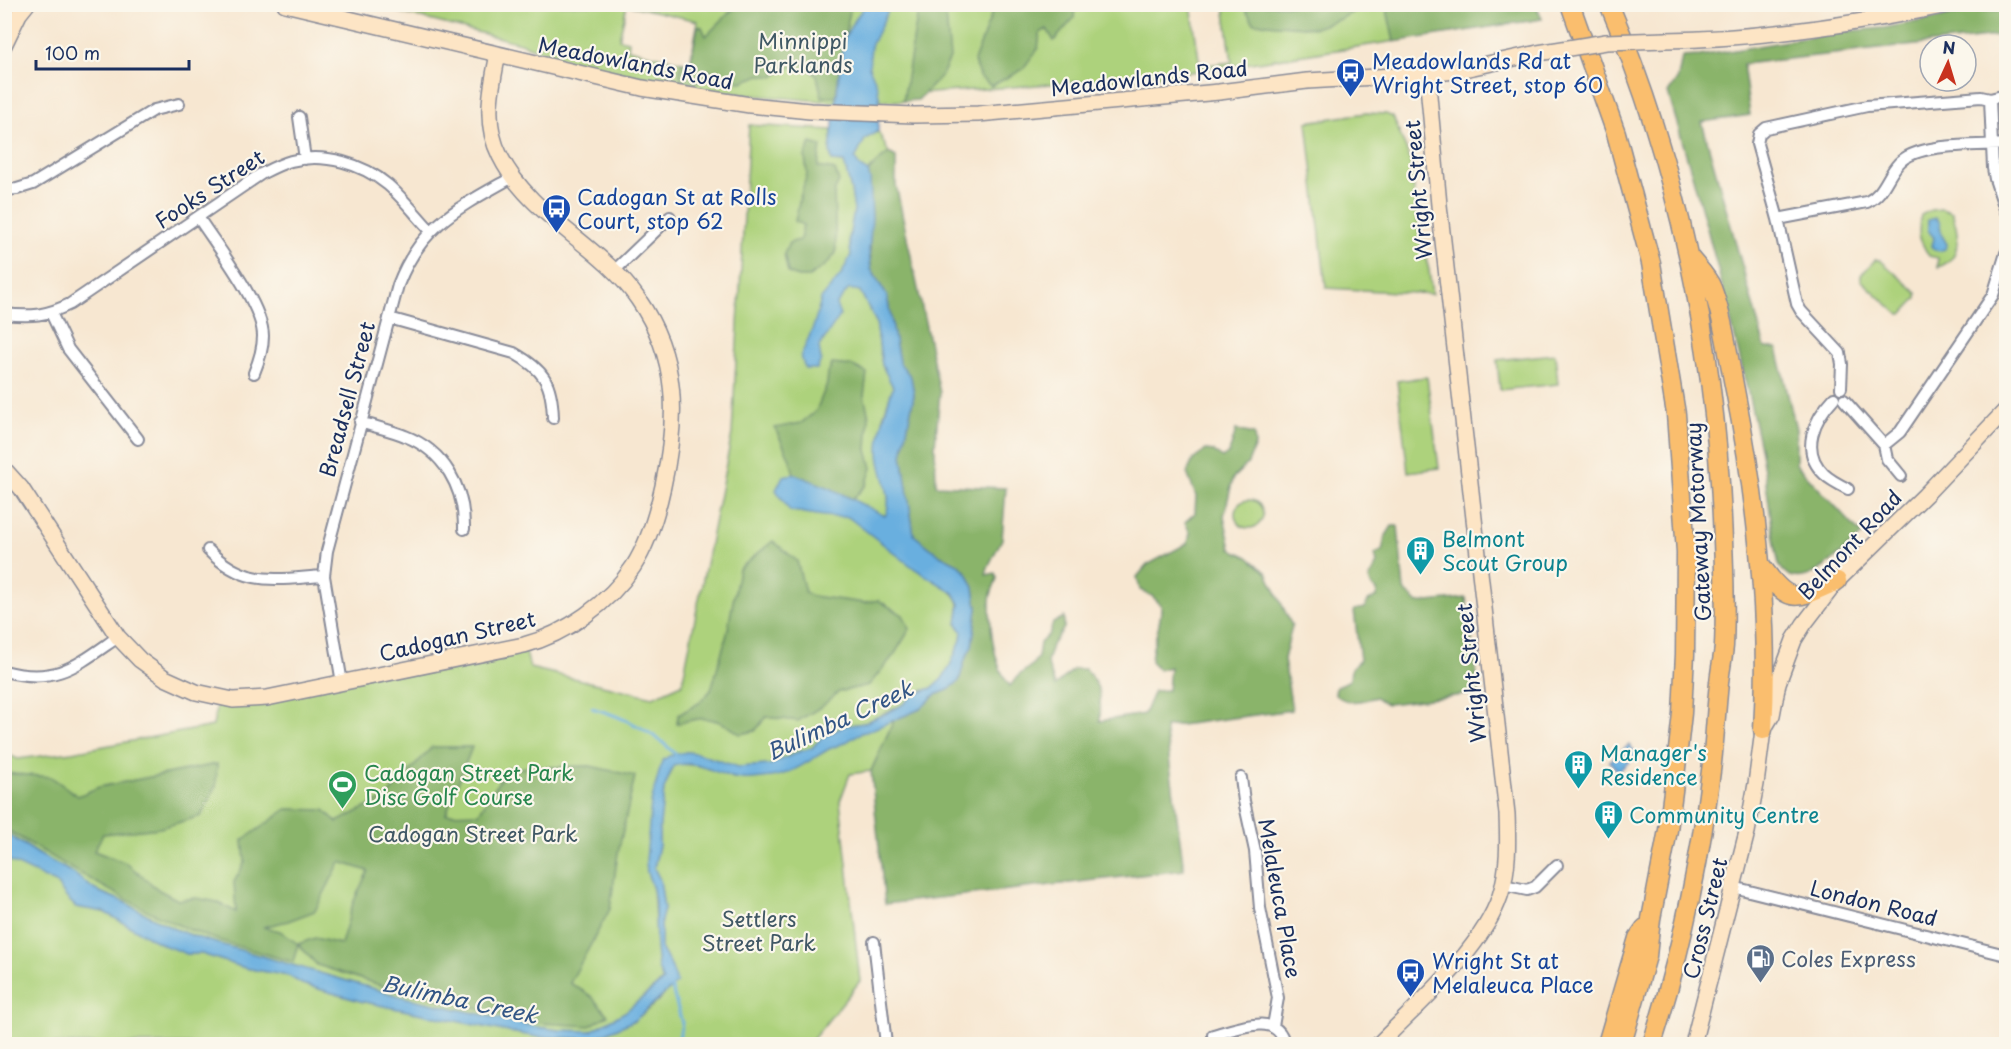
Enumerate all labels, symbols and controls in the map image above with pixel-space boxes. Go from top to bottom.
park label: Minnippi Parklands [753,24,853,80]
street label: Meadowlands Road [536,27,736,97]
scale bar [36,33,189,71]
north arrow [1918,33,1978,93]
text: N [1942,35,1956,59]
text: 100 m [45,39,100,66]
place label: Meadowlands Rd at Wright Street, stop 60 [1372,44,1603,100]
street label: Meadowlands Road [1049,51,1249,103]
bus stop icon: Meadowlands Rd at Wright Street, stop 60 [1335,56,1367,98]
street label: Wright Street [1395,119,1439,261]
street label: Fooks Street [148,140,270,236]
place label: Cadogan St at Rolls Court, stop 62 [577,180,777,236]
bus stop icon: Cadogan St at Rolls Court, stop 62 [540,192,572,234]
street label: Breadsell Street [310,318,382,480]
street label: Gateway Motorway [1676,422,1718,622]
street label: Belmont Road [1789,482,1909,606]
place label: Belmont Scout Group [1442,522,1568,578]
building icon: Belmont Scout Group [1405,534,1437,576]
street label: Cadogan Street [376,601,538,669]
street label: Wright Street [1447,602,1493,744]
water label: Bulimba Creek [760,670,919,767]
place label: Manager's Residence [1600,736,1707,792]
building icon: Manager's Residence [1563,748,1595,790]
place label: Cadogan Street Park Disc Golf Course [364,756,574,812]
sports icon: Cadogan Street Park Disc Golf Course [327,768,359,810]
building icon: Community Centre [1592,798,1624,840]
place label: Community Centre [1629,798,1820,830]
street label: Melaleuca Place [1251,816,1311,980]
park label: Cadogan Street Park [368,817,578,849]
street label: Cross Street [1673,854,1735,982]
street label: London Road [1807,871,1941,933]
park label: Settlers Street Park [702,902,816,958]
fuel station icon: Coles Express [1744,942,1776,984]
place label: Coles Express [1781,942,1916,974]
place label: Wright St at Melaleuca Place [1432,944,1594,1000]
bus stop icon: Wright St at Melaleuca Place [1395,956,1427,998]
water label: Bulimba Creek [379,965,542,1031]

